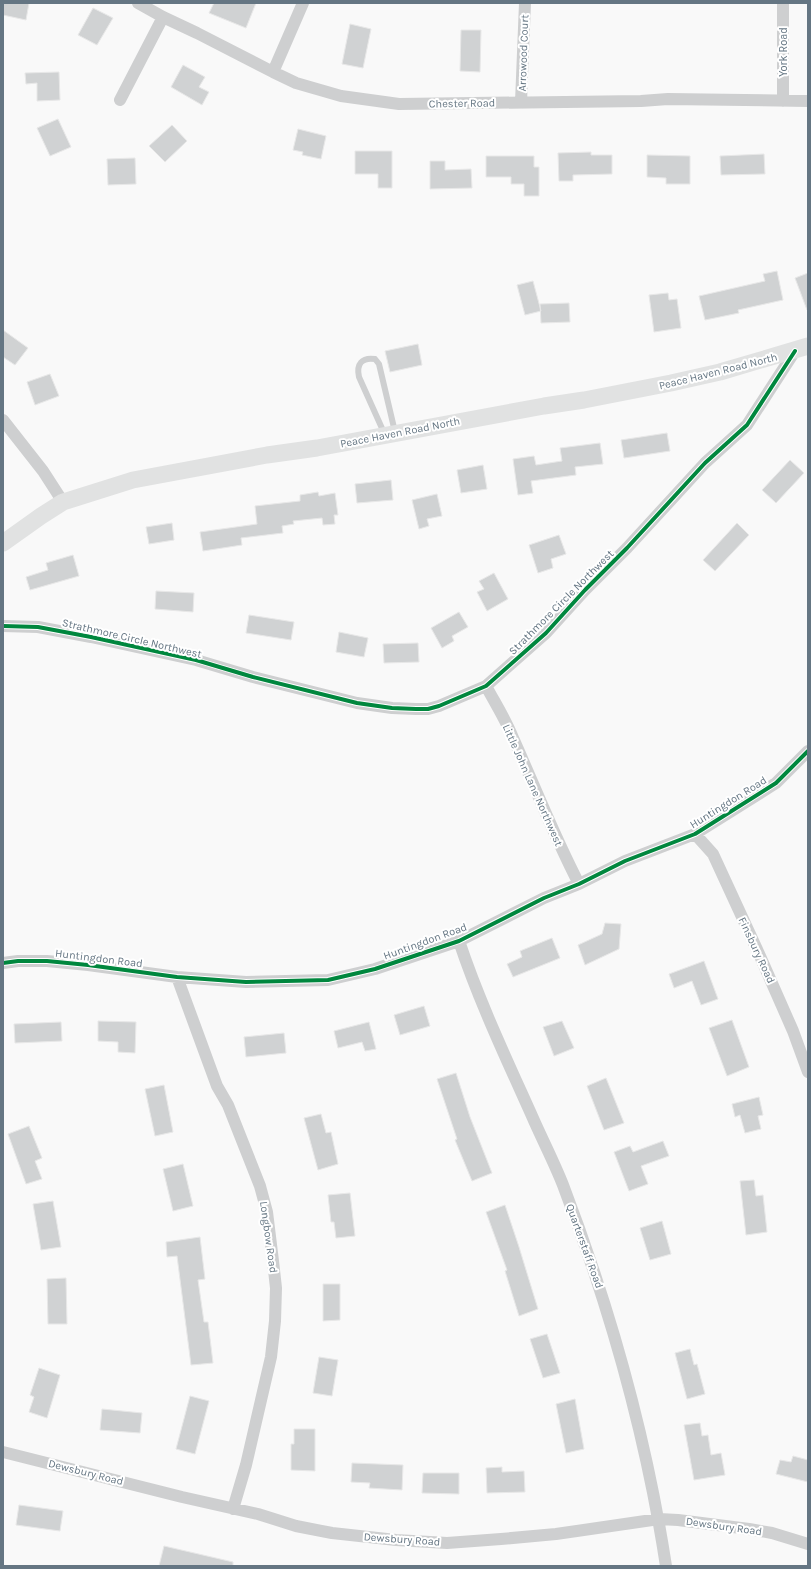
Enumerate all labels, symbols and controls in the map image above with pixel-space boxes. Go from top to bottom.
street label: Arrowood Court [516,14,531,92]
street label: York Road [777,27,790,77]
street label: Chester Road [429,96,495,111]
street label: Peace Haven Road North [657,350,779,393]
street label: Peace Haven Road North [339,414,461,450]
street label: Strathmore Circle Northwest [506,547,617,658]
street label: Strathmore Circle Northwest [61,616,203,661]
street label: Little John Lane Northwest [500,722,565,848]
street label: Huntingdon Road [687,774,769,831]
street label: Finsbury Road [736,915,778,985]
street label: Huntingdon Road [382,920,469,963]
street label: Huntingdon Road [54,947,143,970]
street label: Longbow Road [257,1200,280,1274]
street label: Quarterstaff Road [563,1202,606,1290]
street label: Dewsbury Road [47,1457,125,1488]
street label: Dewsbury Road [685,1515,763,1538]
street label: Dewsbury Road [363,1530,441,1549]

